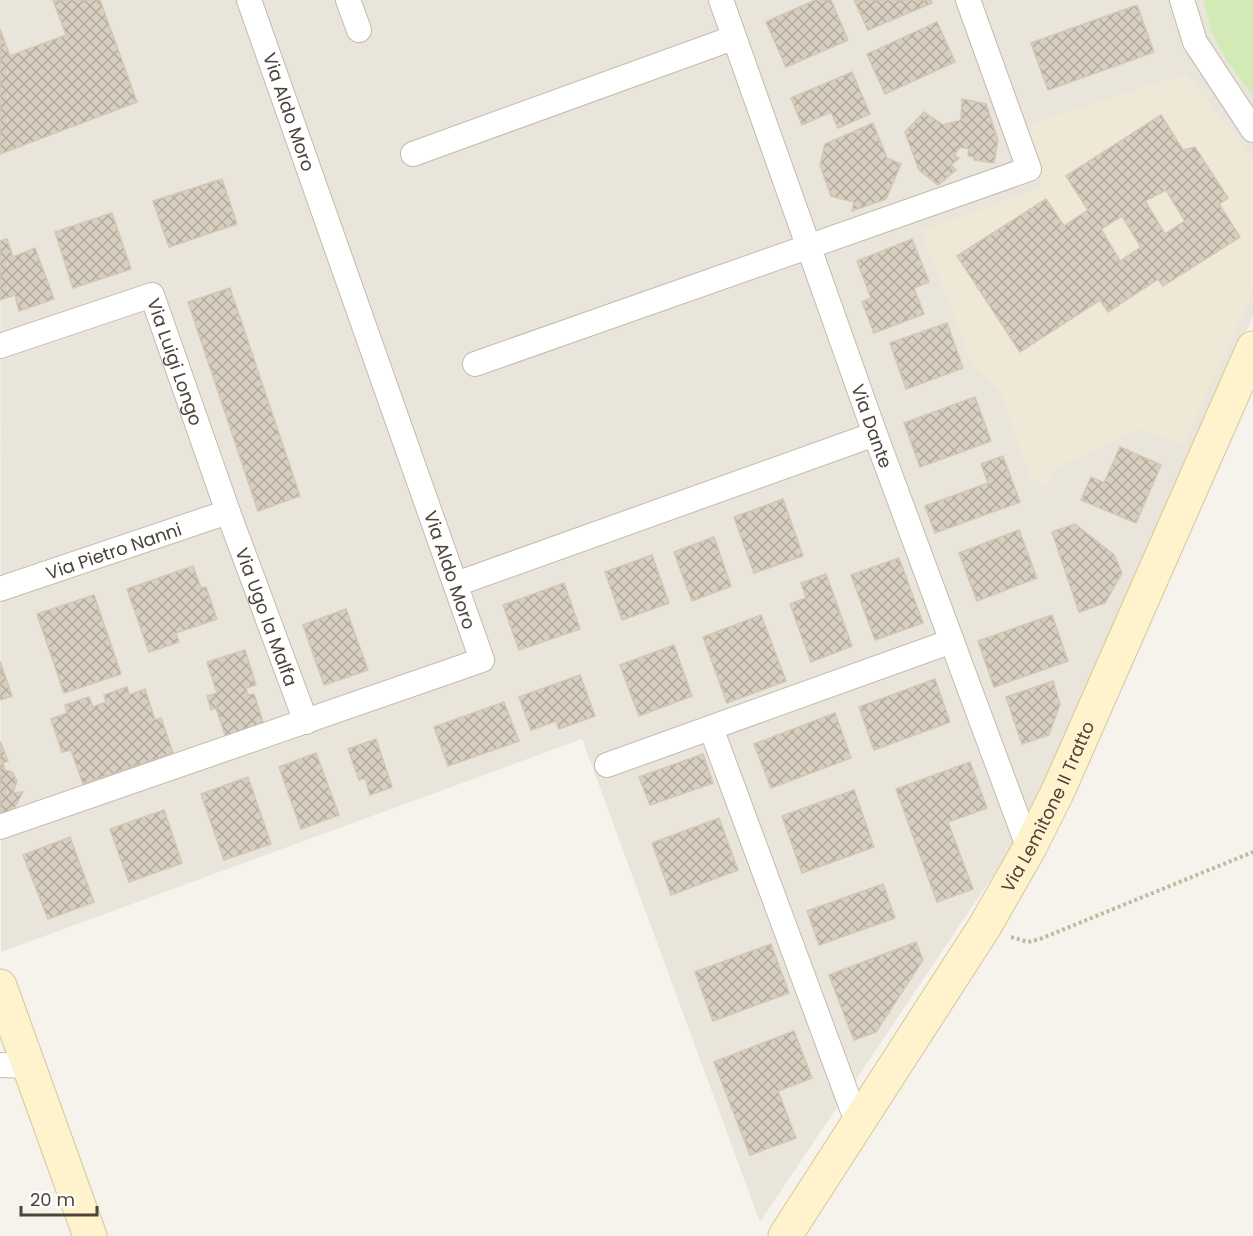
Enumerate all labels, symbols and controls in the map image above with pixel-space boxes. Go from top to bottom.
street label: Via Aldo Moro [257,49,321,175]
street label: Via Luigi Longo [142,295,209,429]
street label: Via Dante [846,380,899,472]
street label: Via Aldo Moro [418,507,482,633]
street label: Via Pietro Nanni [43,516,185,585]
street label: Via Ugo la Malfa [230,544,304,689]
street label: Via Lemitone II Tratto [994,717,1100,897]
scale bar [21,1179,98,1217]
text: 20 m [30,1187,75,1212]

